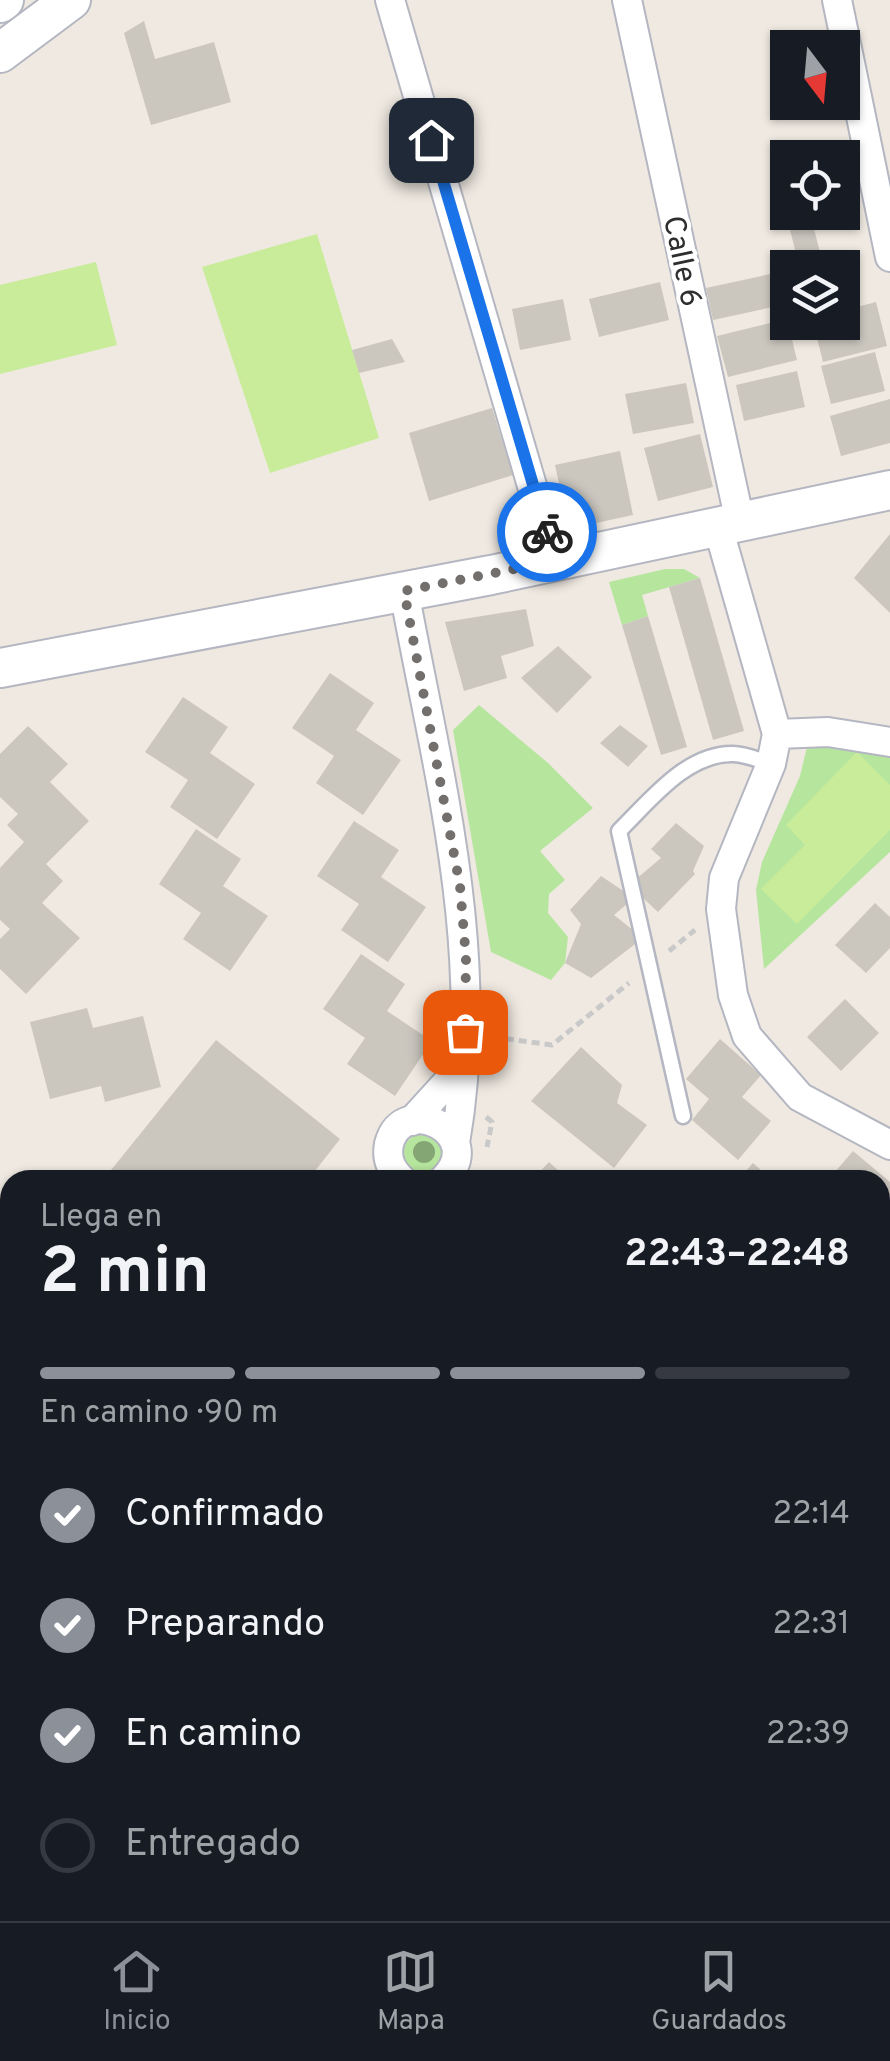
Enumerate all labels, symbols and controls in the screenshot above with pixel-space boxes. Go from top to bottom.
north arrow [770,30,860,120]
map controls [770,30,860,340]
pin [389,98,474,183]
icon: home [404,113,459,168]
button: locate [770,140,860,230]
street label: Calle 6 [653,213,708,310]
button: layers [770,250,860,340]
courier [497,482,597,582]
icon: bike [520,505,575,560]
pin [423,990,508,1075]
icon: bag [438,1005,493,1060]
text: Llega en [40,1198,162,1238]
text: 22:43–22:48 [624,1231,850,1280]
text: 2 min [40,1234,210,1316]
text: En camino · 90 m [40,1394,278,1434]
icon: check [40,1488,95,1543]
text: Confirmado [125,1491,325,1540]
text: 22:14 [772,1495,850,1535]
icon: check [40,1598,95,1653]
text: Preparando [125,1601,325,1650]
text: 22:31 [772,1605,850,1645]
icon: check [40,1708,95,1763]
text: En camino [125,1711,302,1760]
text: 22:39 [766,1715,850,1755]
text: Entregado [125,1821,301,1870]
tab: Inicio [103,1944,171,2040]
tab: Mapa [377,1944,445,2040]
tab: Guardados [651,1944,787,2040]

